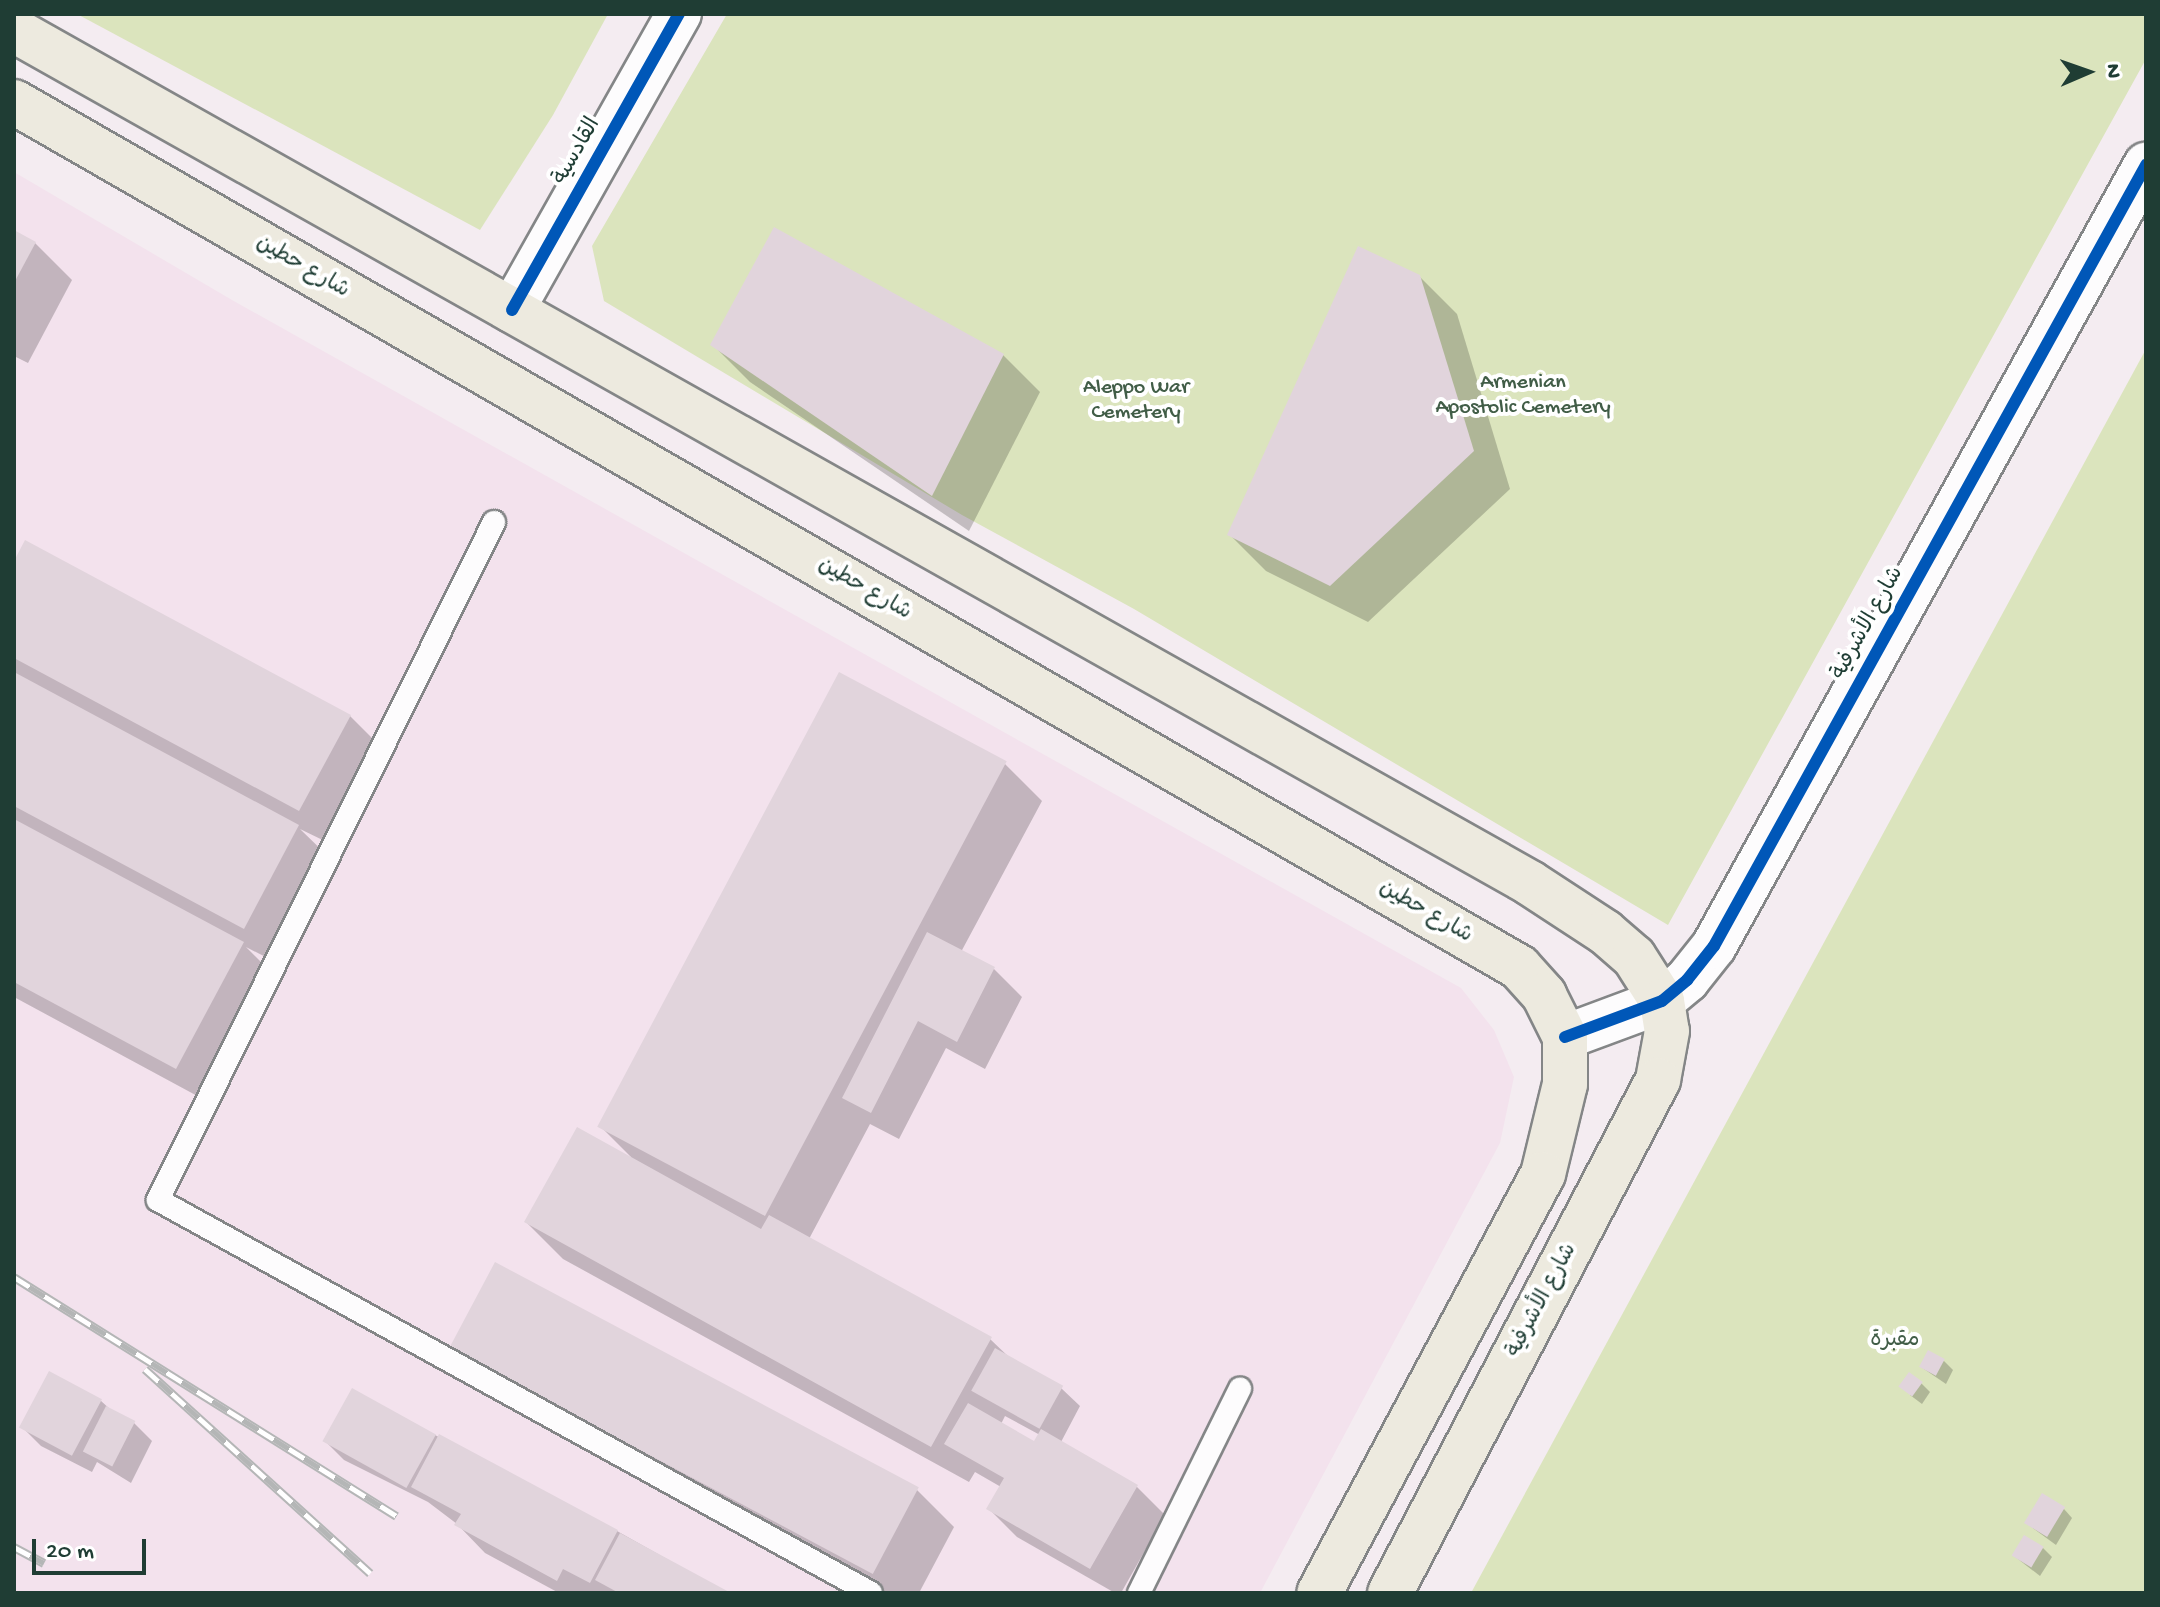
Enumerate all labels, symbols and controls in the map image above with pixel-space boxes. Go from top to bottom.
north arrow [2048,32,2128,112]
text: N [2099,64,2125,79]
street label: القادسية [548,114,608,190]
street label: شارع حطين [251,231,353,305]
park label: Armenian Apostolic Cemetery [1435,370,1611,422]
park label: Aleppo War Cemetery [1083,375,1189,426]
street label: شارع حطين [813,553,915,627]
street label: شارع الأشرفية [1827,563,1911,685]
street label: شارع حطين [1374,876,1476,950]
street label: شارع الأشرفية [1502,1240,1584,1362]
park label: مقبرة [1870,1329,1920,1355]
scale bar [36,1523,150,1573]
text: 20 m [46,1538,94,1567]

